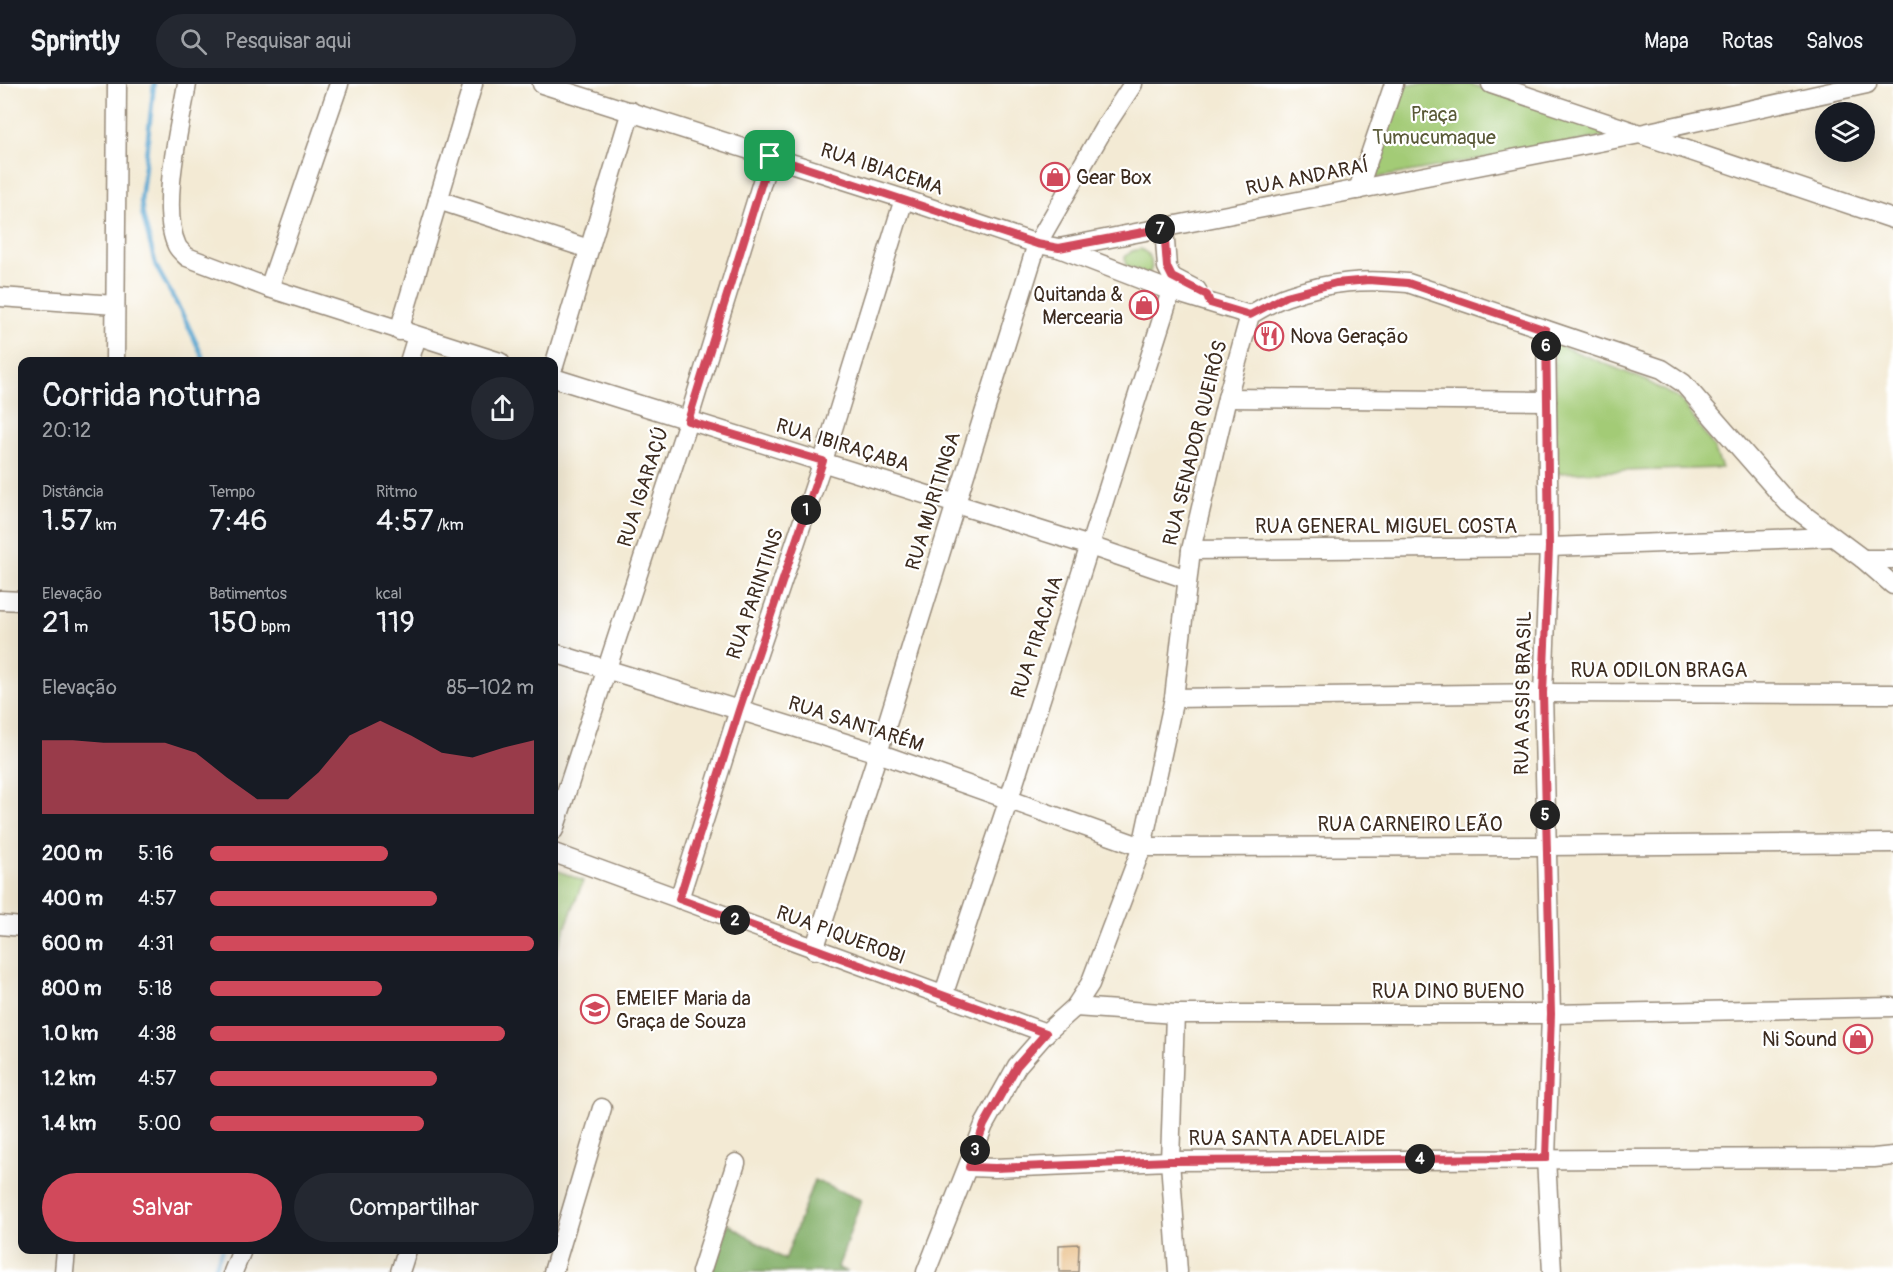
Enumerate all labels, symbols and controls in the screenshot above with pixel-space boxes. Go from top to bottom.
search box [156,14,576,68]
text: Sprintly [30,24,120,59]
icon: search [177,25,210,58]
text: Pesquisar aqui [225,27,351,55]
text: Mapa [1644,28,1689,55]
text: Rotas [1722,28,1773,55]
text: Salvos [1806,28,1863,55]
park label: Praça Tumucumaque [1372,102,1496,150]
map controls [1815,102,1875,162]
button: layers [1815,102,1875,162]
pin [744,130,795,181]
street label: RUA IBIACEMA [817,137,947,201]
icon: arrive [753,139,786,172]
street label: RUA ANDARAÍ [1244,153,1371,201]
shop icon: Gear Box [1039,161,1071,193]
place label: Gear Box [1076,165,1152,190]
pin: 7 [1145,214,1175,244]
text: 7 [1156,219,1164,239]
place label: Quitanda & Mercearia [1033,282,1123,330]
shop icon: Quitanda & Mercearia [1128,289,1160,321]
restaurant icon: Nova Geração [1253,320,1285,352]
place label: Nova Geração [1290,324,1408,349]
pin: 6 [1531,331,1561,361]
text: 6 [1541,336,1551,356]
street label: RUA SENADOR QUEIRÓS [1157,338,1233,548]
text: Corrida noturna [42,375,261,416]
button: share [471,377,534,440]
street label: RUA IBIRAÇABA [773,413,913,477]
text: 20:12 [42,418,91,443]
street label: RUA IGARAÇÚ [612,424,674,550]
street label: RUA MURITINGA [900,429,966,573]
text: Distância [42,482,103,502]
text: Tempo [209,482,255,502]
text: Ritmo [376,482,417,502]
pin: 1 [791,495,821,525]
text: 1 [803,500,809,520]
text: 1.57 [42,502,92,539]
text: 7:46 [209,502,268,539]
text: 4:57 [376,502,434,539]
street label: RUA GENERAL MIGUEL COSTA [1255,514,1517,539]
text: km [92,515,117,535]
text: /km [434,515,464,535]
street label: RUA PARINTINS [721,525,789,663]
street label: RUA PIRACAIA [1005,573,1069,701]
text: Elevação [42,584,102,604]
text: Batimentos [209,584,287,604]
text: kcal [376,584,402,604]
text: 21 [42,604,71,641]
text: 150 [209,604,257,641]
text: 119 [376,604,415,641]
street label: RUA ASSIS BRASIL [1509,611,1537,775]
text: m [71,617,88,637]
text: bpm [257,617,291,637]
street label: RUA ODILON BRAGA [1571,658,1748,683]
text: Elevação [42,675,117,700]
text: 85–102 m [447,675,534,700]
street label: RUA SANTARÉM [785,690,927,758]
pin: 5 [1530,800,1560,830]
text: 5 [1541,805,1549,825]
street label: RUA CARNEIRO LEÃO [1317,812,1503,837]
text: 200 m [42,841,103,866]
text: 5:16 [138,841,174,866]
text: 400 m [42,886,103,911]
text: 4:57 [138,886,176,911]
street label: RUA PIQUEROBI [773,900,909,970]
pin: 2 [720,905,750,935]
text: 2 [731,910,739,930]
text: 600 m [42,931,103,956]
text: 4:31 [138,931,174,956]
text: 800 m [42,976,102,1001]
text: 5:18 [138,976,172,1001]
street label: RUA DINO BUENO [1372,979,1524,1004]
place label: EMEIEF Maria da Graça de Souza [616,986,751,1034]
school or university icon: EMEIEF Maria da Graça de Souza [579,993,611,1025]
text: 1.0 km [42,1021,98,1046]
text: 4:38 [138,1021,176,1046]
shop icon: Ni Sound [1842,1023,1874,1055]
place label: Ni Sound [1762,1027,1837,1052]
text: 1.2 km [42,1066,96,1091]
text: 4:57 [138,1066,176,1091]
text: 1.4 km [42,1111,96,1136]
text: 5:00 [138,1111,182,1136]
street label: RUA SANTA ADELAIDE [1189,1126,1385,1151]
pin: 3 [960,1135,990,1165]
text: 3 [971,1140,979,1160]
pin: 4 [1405,1144,1435,1174]
text: 4 [1415,1149,1425,1169]
button: Salvar [42,1173,282,1242]
button: Compartilhar [294,1173,534,1242]

